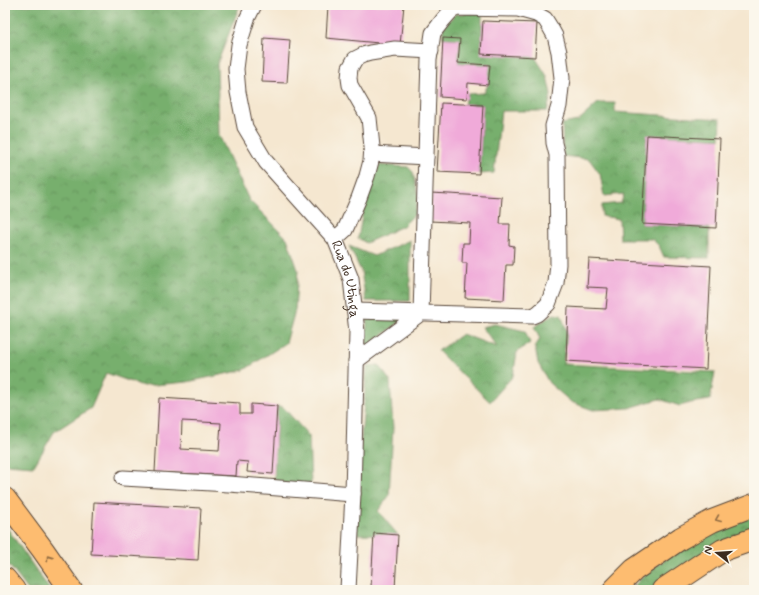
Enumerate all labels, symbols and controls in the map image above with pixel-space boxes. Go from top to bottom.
street label: Rua do Utinga [326,238,363,319]
one-way arrow [714,514,722,522]
north arrow [697,533,737,573]
text: N [701,545,716,556]
one-way arrow [46,555,54,562]

